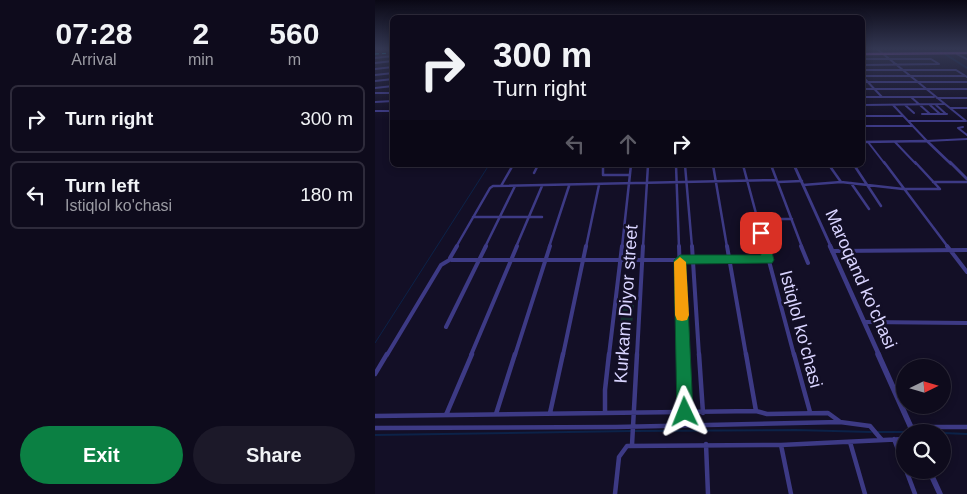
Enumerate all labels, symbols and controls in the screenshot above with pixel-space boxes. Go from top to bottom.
text: 07:28 [56,17,132,50]
text: 2 [192,17,209,50]
text: 560 [269,17,319,50]
icon: right [410,35,475,100]
text: 300 m [493,35,592,74]
text: Arrival [71,51,117,68]
text: min [188,51,214,68]
text: m [288,51,301,68]
text: Turn right [493,76,586,101]
icon: right [22,105,50,133]
text: Turn right [65,108,153,129]
text: 300 m [300,108,353,129]
icon: left [561,130,589,158]
icon: ahead [614,130,642,158]
icon: right [667,130,695,158]
text: Turn left [65,175,140,196]
icon: left [22,181,50,209]
text: 180 m [300,184,353,205]
text: Istiqlol ko'chasi [65,197,172,214]
street label: Maroqand ko'chasi [821,206,901,352]
pin [740,212,782,254]
icon: arrive [747,219,775,247]
street label: Kurkam Diyor street [610,224,642,384]
street label: Istiqlol ko'chasi [776,268,826,390]
north arrow [896,359,951,414]
map controls [896,359,951,479]
position arrow [658,385,710,437]
button: search [896,424,951,479]
button: Exit [20,426,183,484]
button: Share [193,426,355,484]

